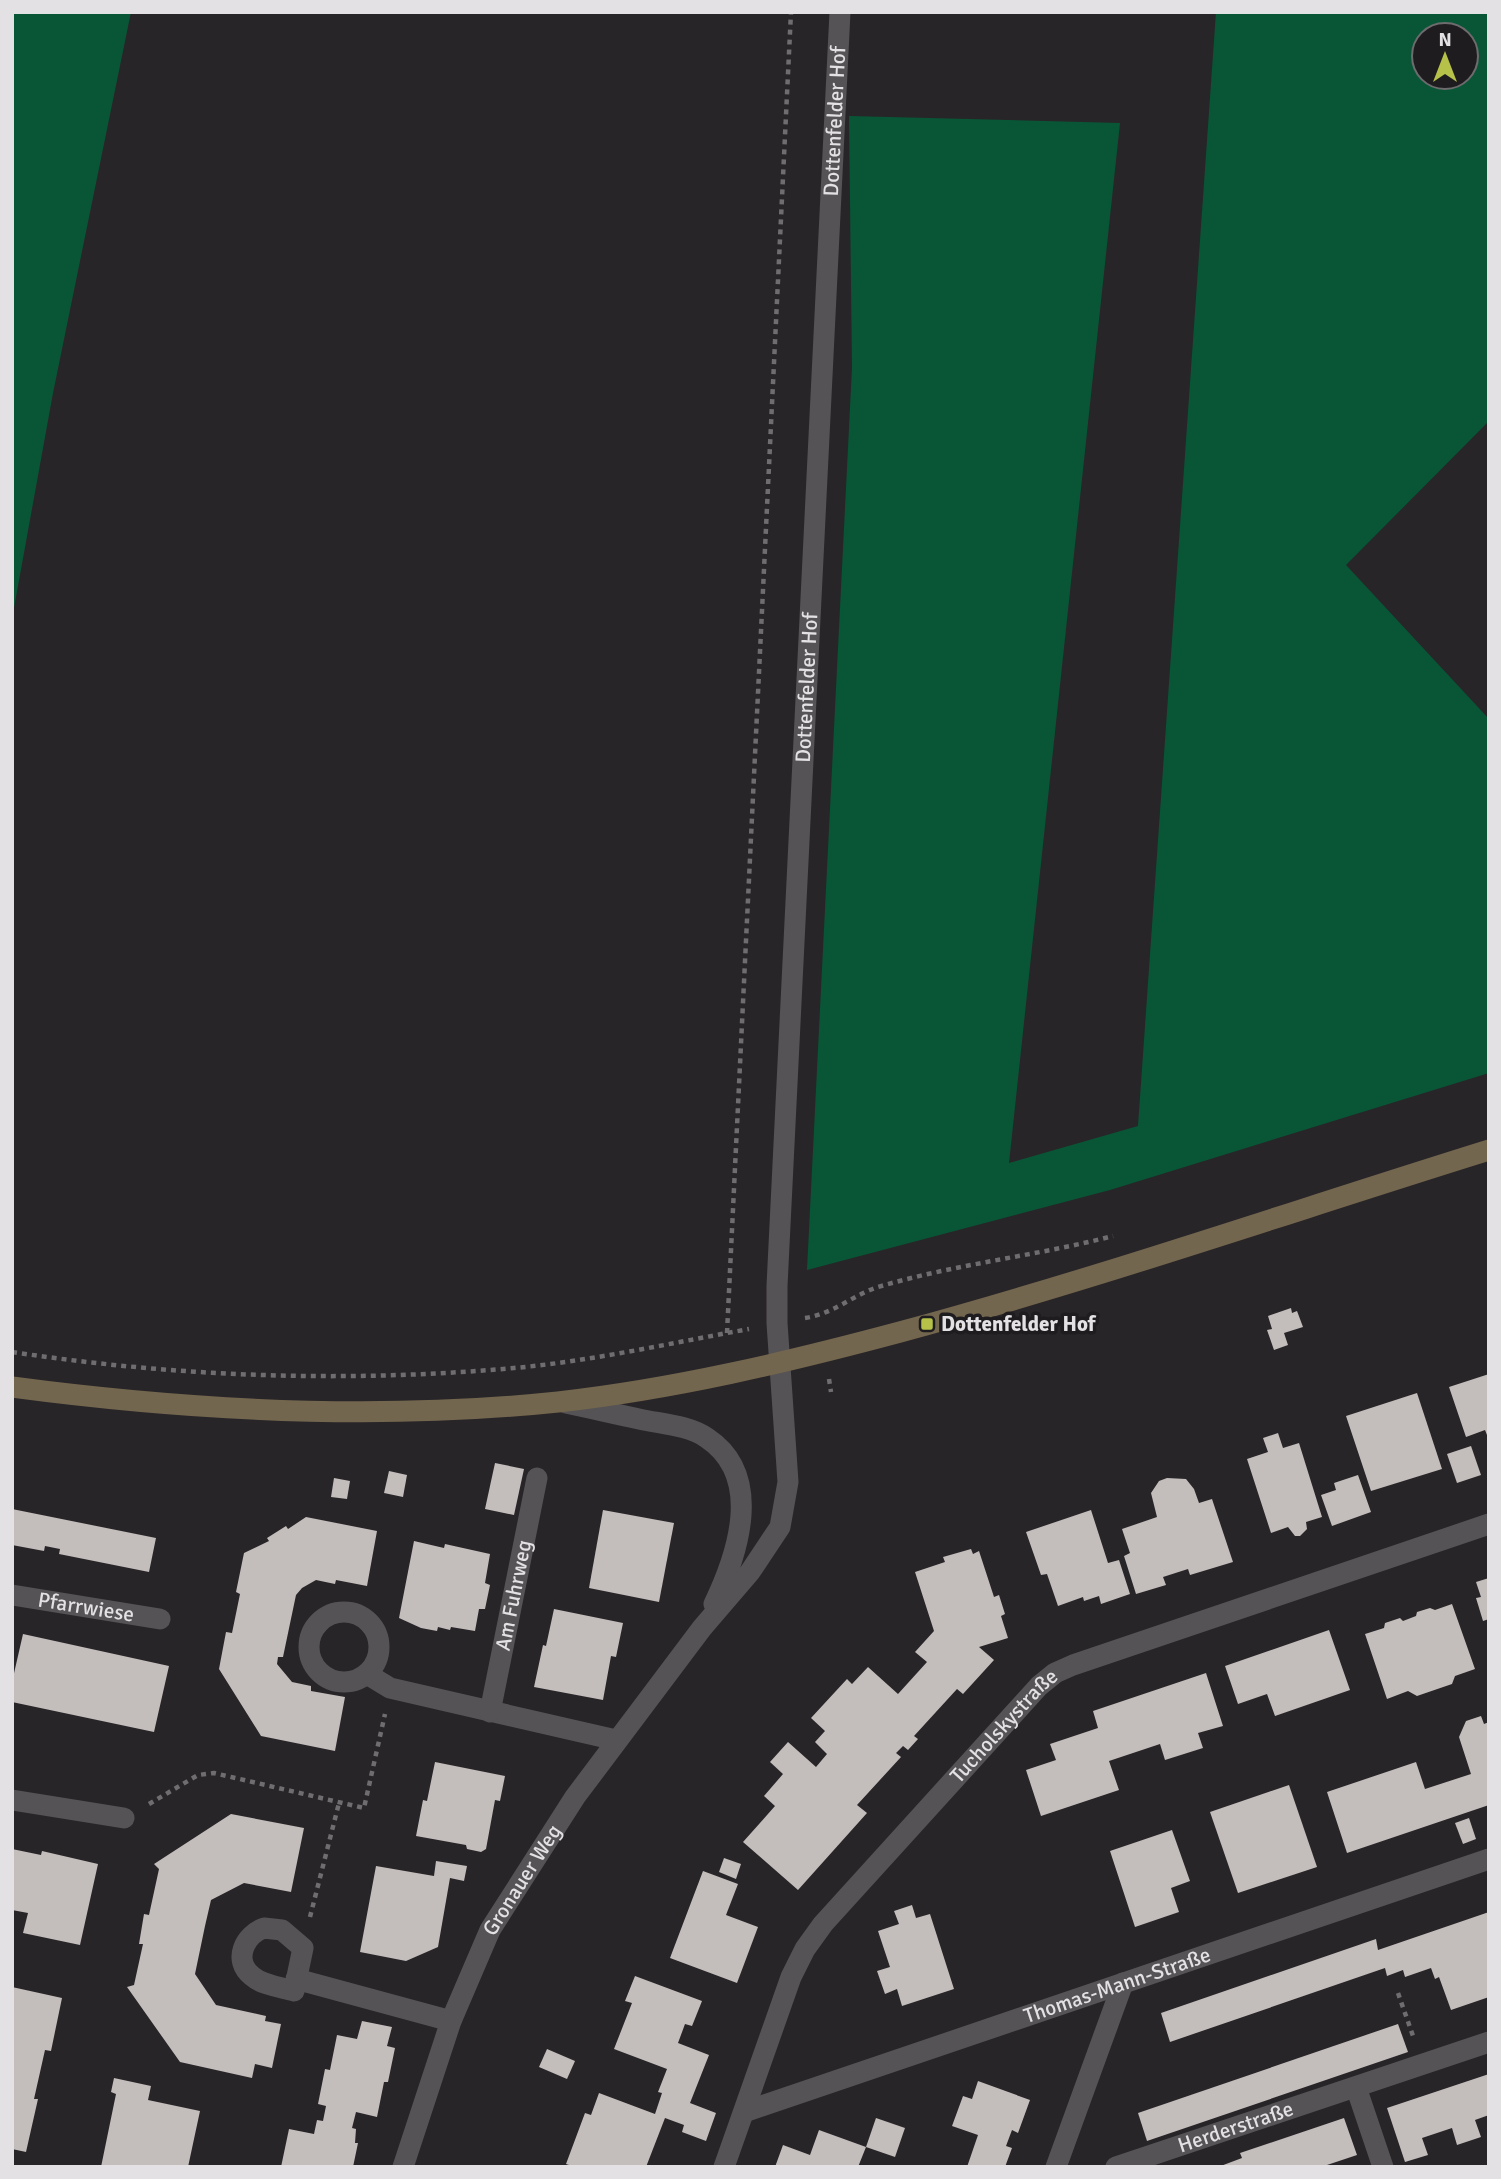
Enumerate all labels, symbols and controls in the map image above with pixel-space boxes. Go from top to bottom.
north arrow [1410,21,1480,91]
text: N [1438,28,1452,52]
street label: Dottenfelder Hof [818,45,851,197]
street label: Dottenfelder Hof [790,611,823,763]
place label: Dottenfelder Hof [941,1311,1097,1337]
marker: Dottenfelder Hof [919,1316,935,1332]
street label: Am Fuhrweg [490,1538,537,1653]
street label: Pfarrwiese [36,1586,136,1628]
street label: Tucholskystraße [945,1663,1063,1788]
street label: Gronauer Weg [477,1820,567,1940]
street label: Thomas-Mann-Straße [1020,1942,1214,2029]
street label: Herderstraße [1174,2096,1297,2158]

